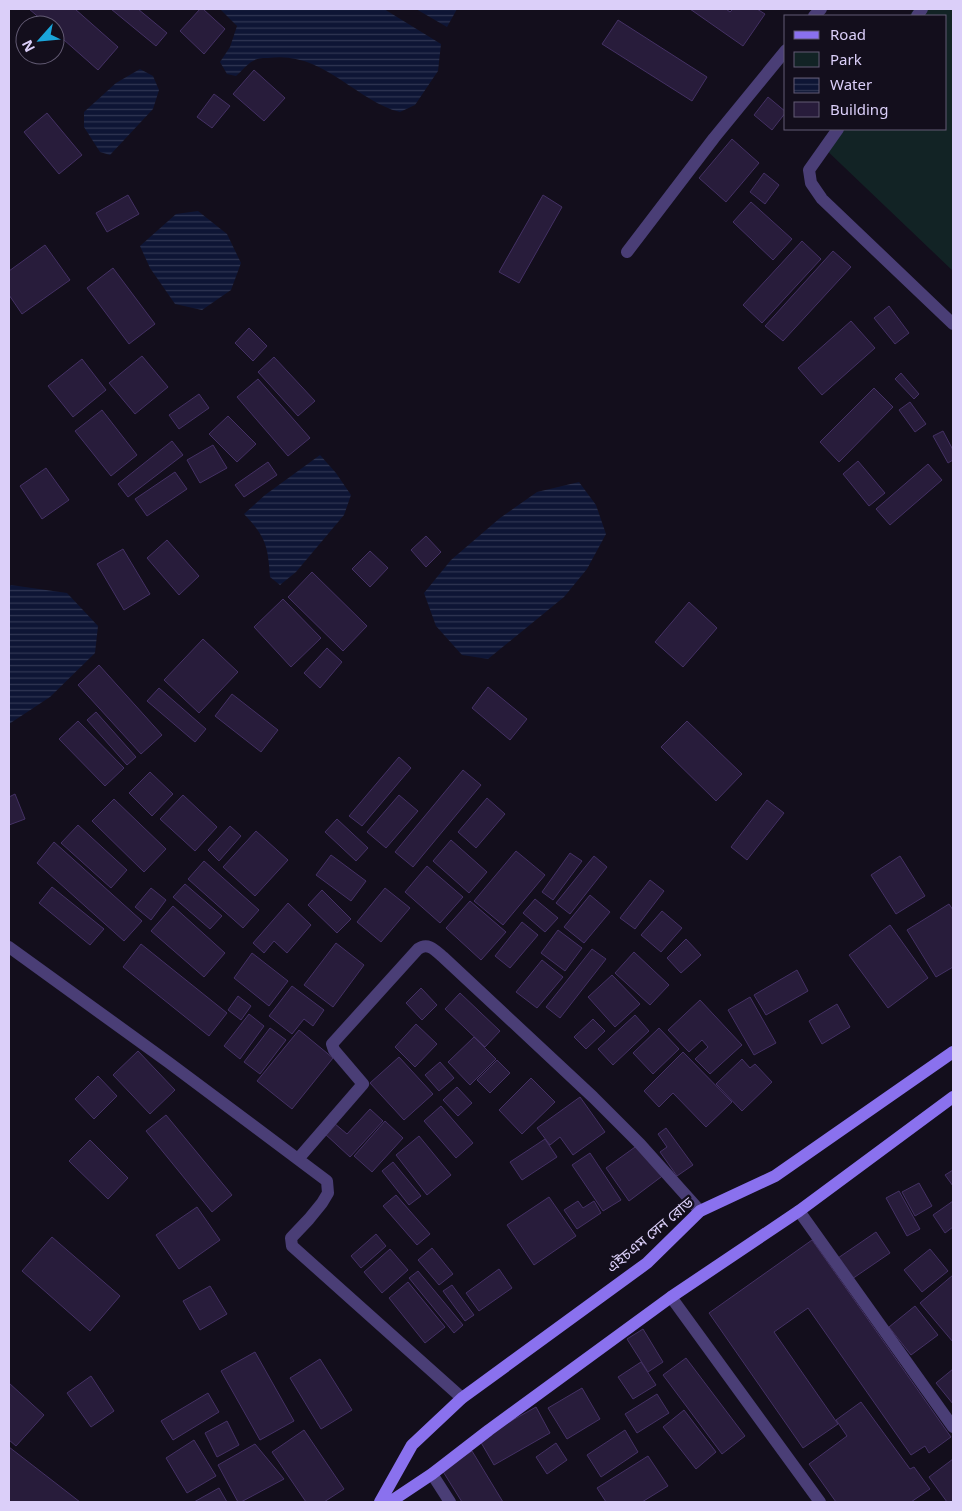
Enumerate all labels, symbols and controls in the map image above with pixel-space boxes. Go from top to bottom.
north arrow [15,15,65,65]
legend [784,15,947,130]
text: Road [830,24,866,44]
text: N [17,37,39,56]
text: Park [830,49,862,69]
text: Water [830,74,872,94]
text: Building [830,99,888,119]
street label: এইচএম সেন রোড [602,1192,697,1277]

